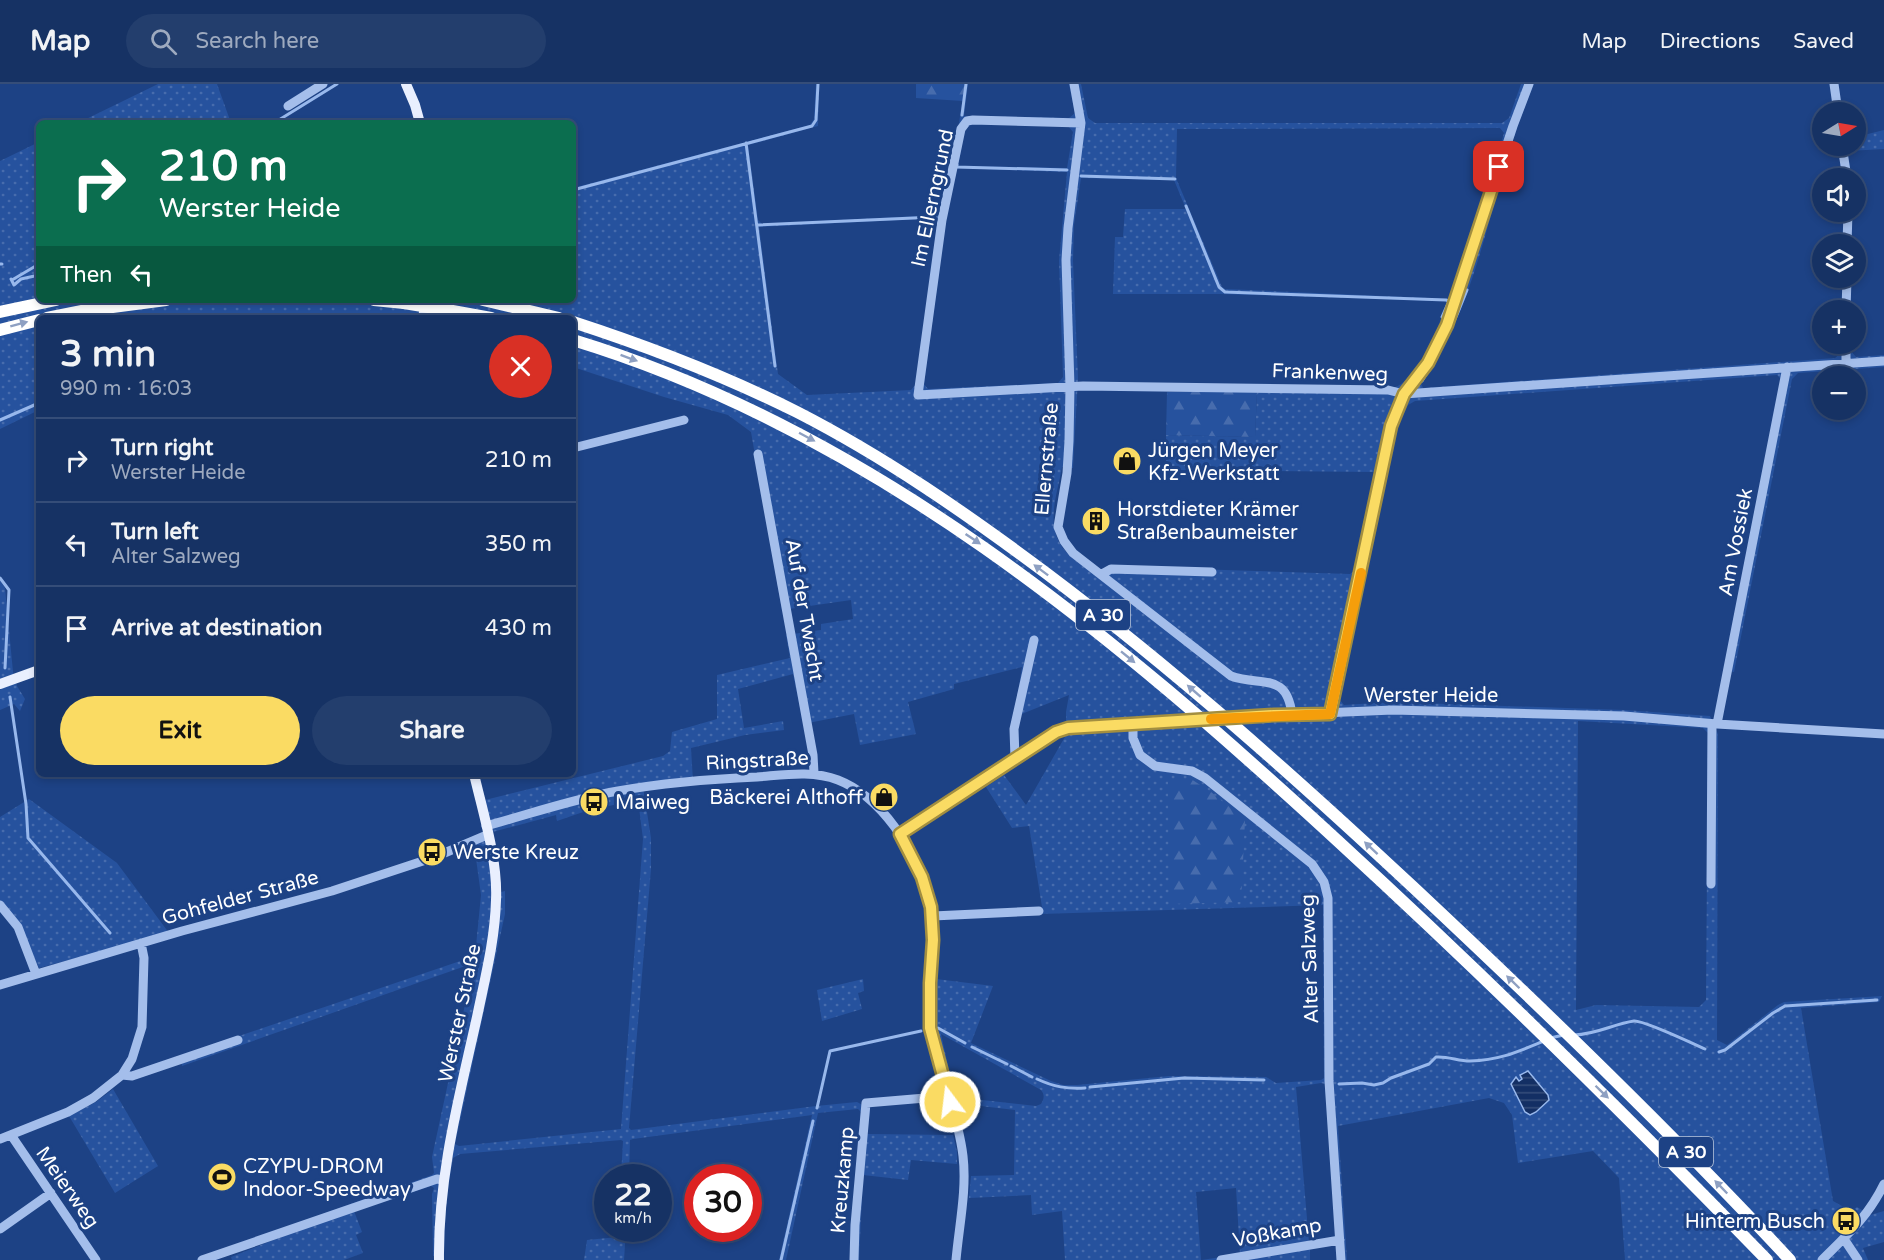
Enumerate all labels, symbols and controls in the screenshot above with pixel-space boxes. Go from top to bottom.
search box [126,14,546,68]
text: Map [30,24,90,58]
icon: search [147,25,180,58]
text: Search here [195,28,319,54]
text: Map [1581,29,1627,54]
text: Directions [1660,29,1760,54]
text: Saved [1793,29,1854,54]
north arrow [1812,102,1866,156]
map controls [1812,102,1866,420]
street label: Im Ellerngrund [907,127,959,269]
text: 210 m [159,141,288,192]
pin [1473,141,1524,192]
icon: right [60,144,138,222]
icon: arrive [1482,150,1515,183]
button: sound [1812,168,1866,222]
text: Werster Heide [159,192,341,225]
button: layers [1812,234,1866,288]
icon: left [125,258,158,291]
text: Then [60,262,113,288]
button: + [1812,300,1866,354]
one-way arrow [10,319,29,329]
text: 3 min [60,333,156,376]
button: close [489,335,552,398]
one-way arrow [620,353,638,363]
street label: Frankenweg [1271,359,1389,387]
button: − [1812,366,1866,420]
text: 990 m · 16:03 [60,377,192,401]
street label: Ellernstraße [1030,402,1064,517]
one-way arrow [798,432,815,442]
text: Turn right [111,435,213,461]
place label: Jürgen Meyer Kfz-Werkstatt [1148,439,1280,486]
icon: right [60,444,93,477]
shop icon: Jürgen Meyer Kfz-Werkstatt [1111,445,1143,477]
text: 210 m [485,447,552,473]
text: Werster Heide [111,461,246,485]
street label: Am Vossiek [1714,486,1758,598]
place label: Horstdieter Krämer Straßenbaumeister [1117,498,1299,545]
building icon: Horstdieter Krämer Straßenbaumeister [1080,505,1112,537]
text: Turn left [111,519,199,545]
icon: left [60,528,93,561]
text: 350 m [485,531,552,557]
one-way arrow [964,533,980,545]
street label: Auf der Twacht [780,537,828,684]
text: Alter Salzweg [111,545,241,569]
one-way arrow [1034,564,1049,576]
road number: A 30 [1076,600,1130,630]
icon: arrive [60,612,93,645]
text: Arrive at destination [111,615,322,641]
text: 430 m [485,615,552,641]
one-way arrow [1120,650,1136,663]
street label: Werster Heide [1364,684,1498,708]
one-way arrow [1187,685,1202,698]
button: Exit [60,696,300,765]
button: Share [312,696,552,765]
street label: Ringstraße [705,746,809,776]
shop icon: Bäckerei Althoff [868,781,900,813]
bus stop icon: Maiweg [578,786,610,818]
place label: Bäckerei Althoff [709,786,864,810]
place label: Maiweg [615,791,690,815]
bus stop icon: Werste Kreuz [416,836,448,868]
place label: Werste Kreuz [453,841,579,865]
one-way arrow [1364,841,1379,855]
street label: Gohfelder Straße [159,866,321,930]
street label: Alter Salzweg [1296,894,1324,1024]
street label: Werster Straße [434,942,486,1085]
one-way arrow [1506,975,1521,989]
position arrow [918,1070,982,1134]
one-way arrow [1594,1084,1608,1098]
street label: Kreuzkamp [826,1126,860,1234]
road number: A 30 [1659,1137,1713,1167]
street label: Meierweg [30,1142,104,1233]
place label: CZYPU-DROM Indoor-Speedway [243,1155,411,1202]
sports icon: CZYPU-DROM Indoor-Speedway [206,1161,238,1193]
speed limit sign: 30 [684,1164,762,1242]
text: 22 [614,1177,652,1214]
one-way arrow [1714,1180,1728,1195]
bus stop icon: Hinterm Busch [1830,1205,1862,1237]
text: km/h [614,1209,652,1227]
place label: Hinterm Busch [1685,1210,1825,1234]
street label: Voßkamp [1231,1213,1324,1253]

